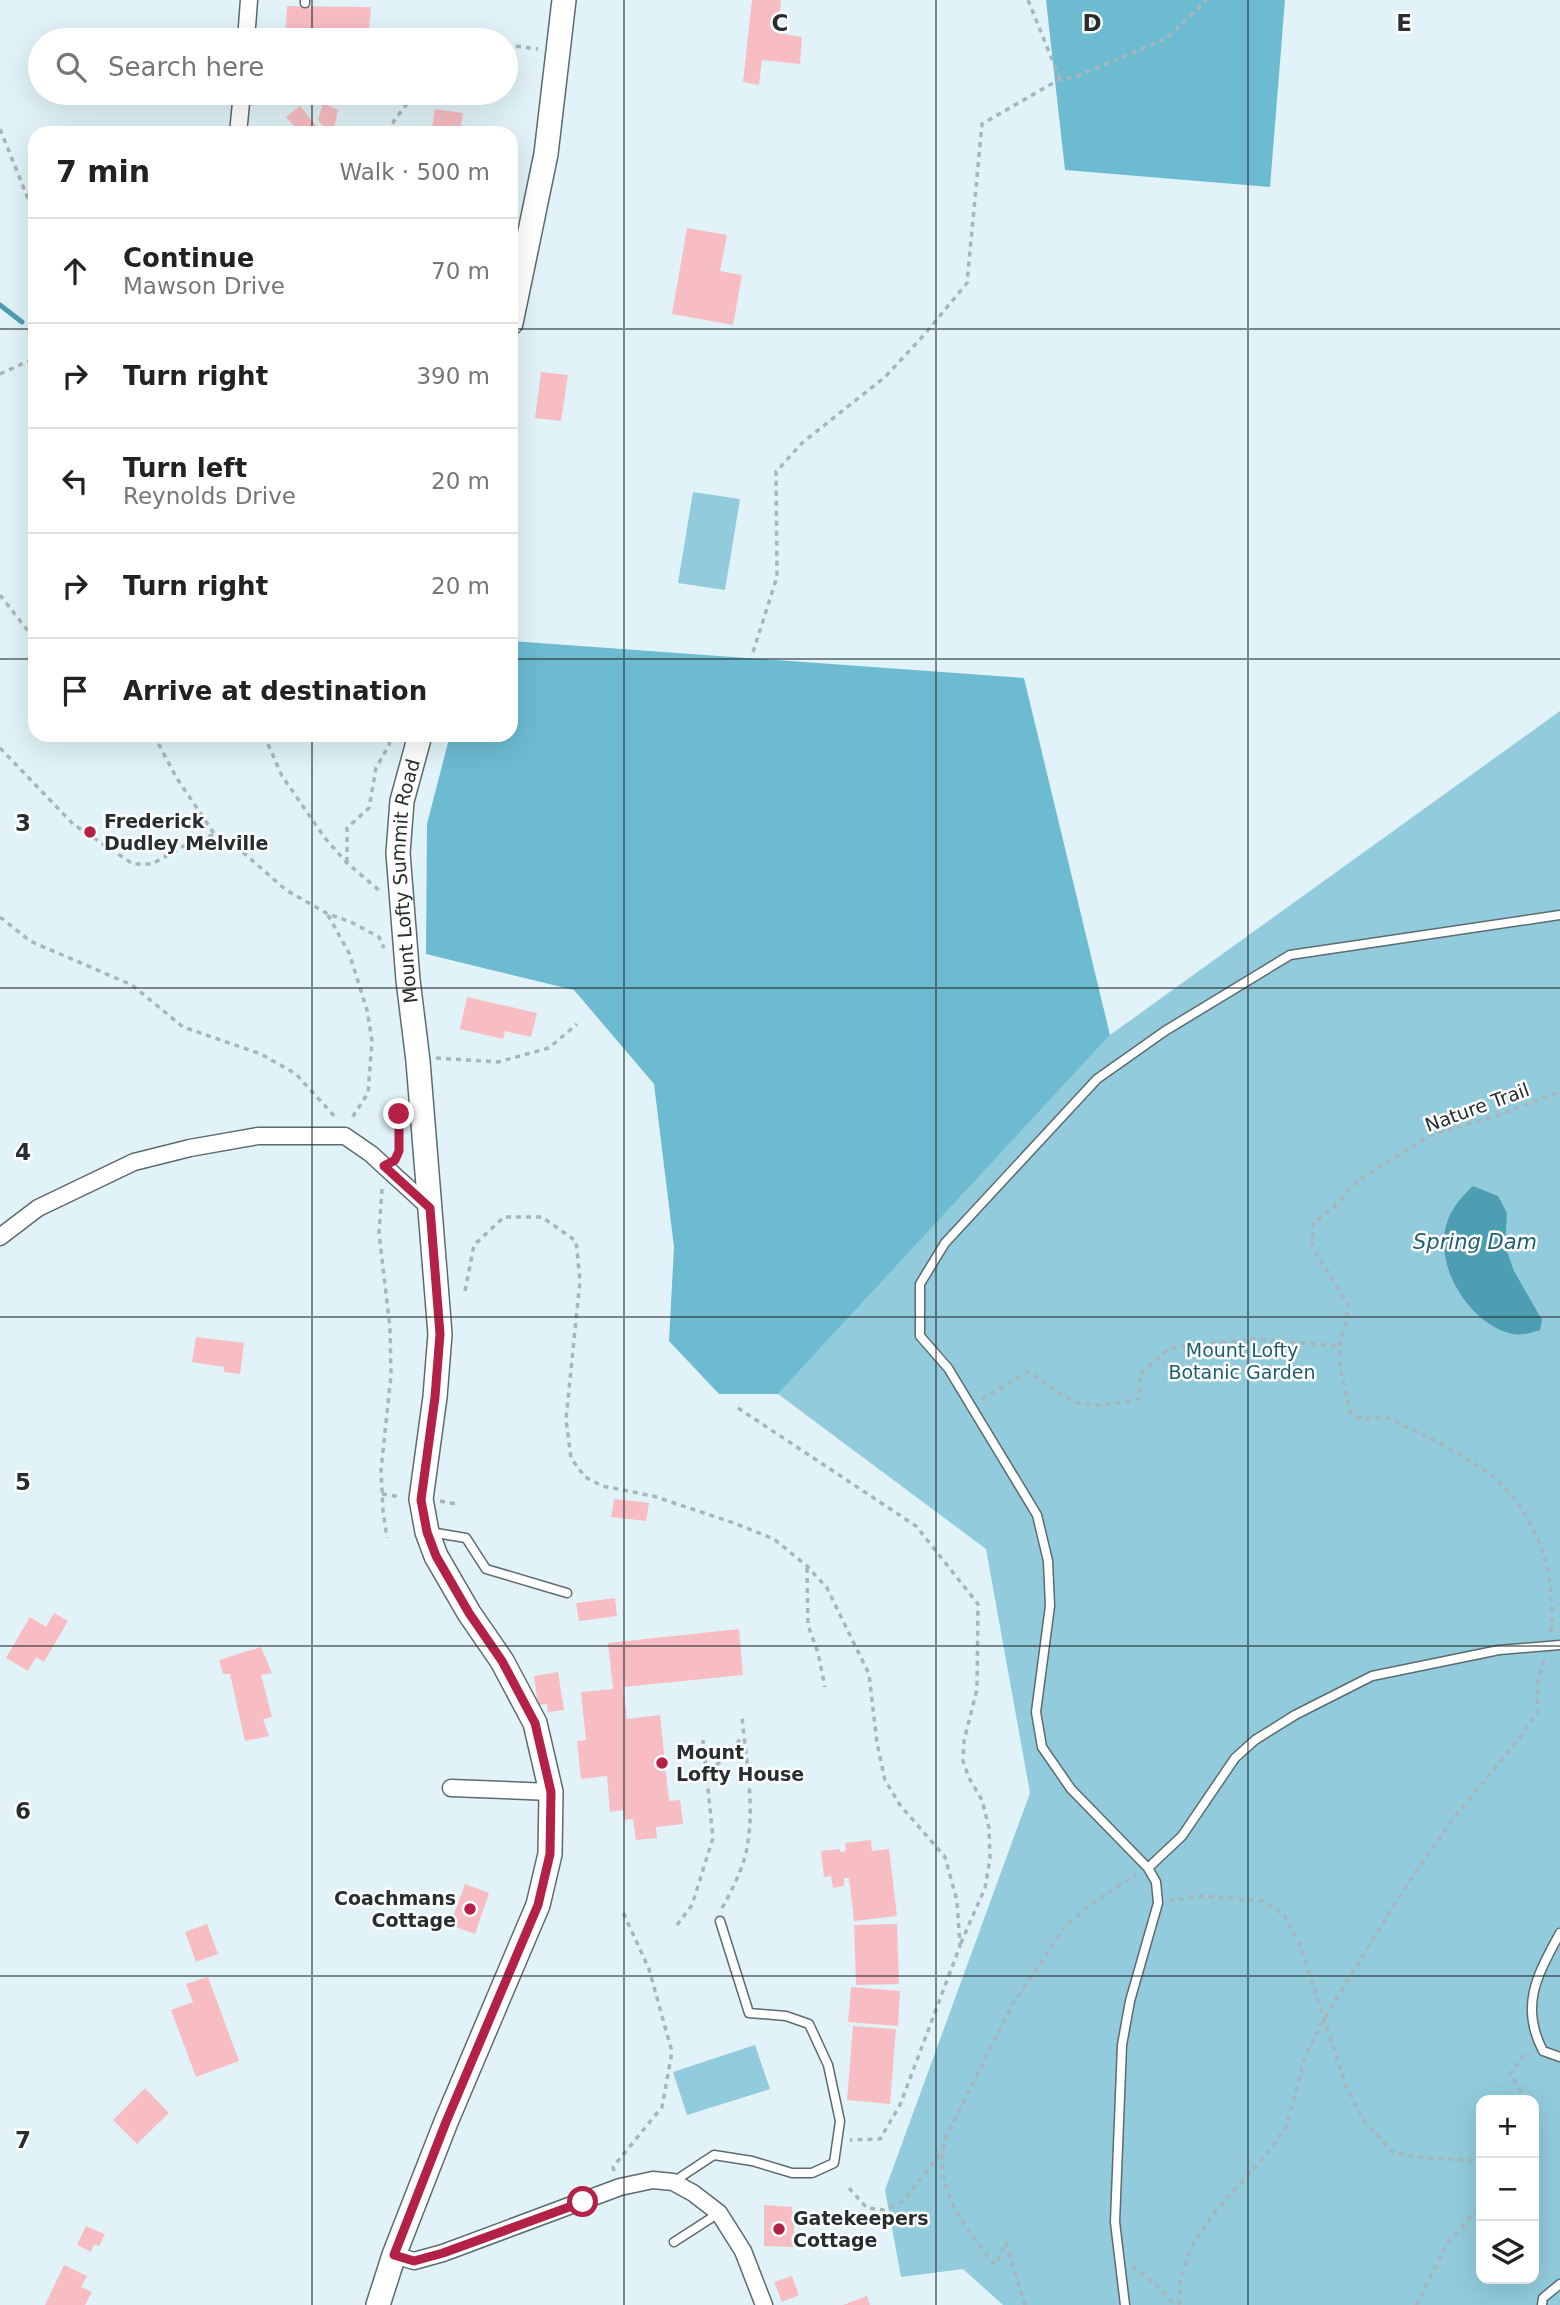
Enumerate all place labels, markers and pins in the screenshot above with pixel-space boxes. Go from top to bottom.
place label: Frederick Dudley Melville [104,810,268,854]
marker: Frederick Dudley Melville [82,824,98,840]
place label: Mount Lofty House [676,1741,804,1785]
marker: Mount Lofty House [654,1755,670,1771]
place label: Coachmans Cottage [334,1887,456,1931]
marker: Coachmans Cottage [462,1901,478,1917]
place label: Gatekeepers Cottage [793,2207,928,2251]
marker: Gatekeepers Cottage [771,2221,787,2237]

